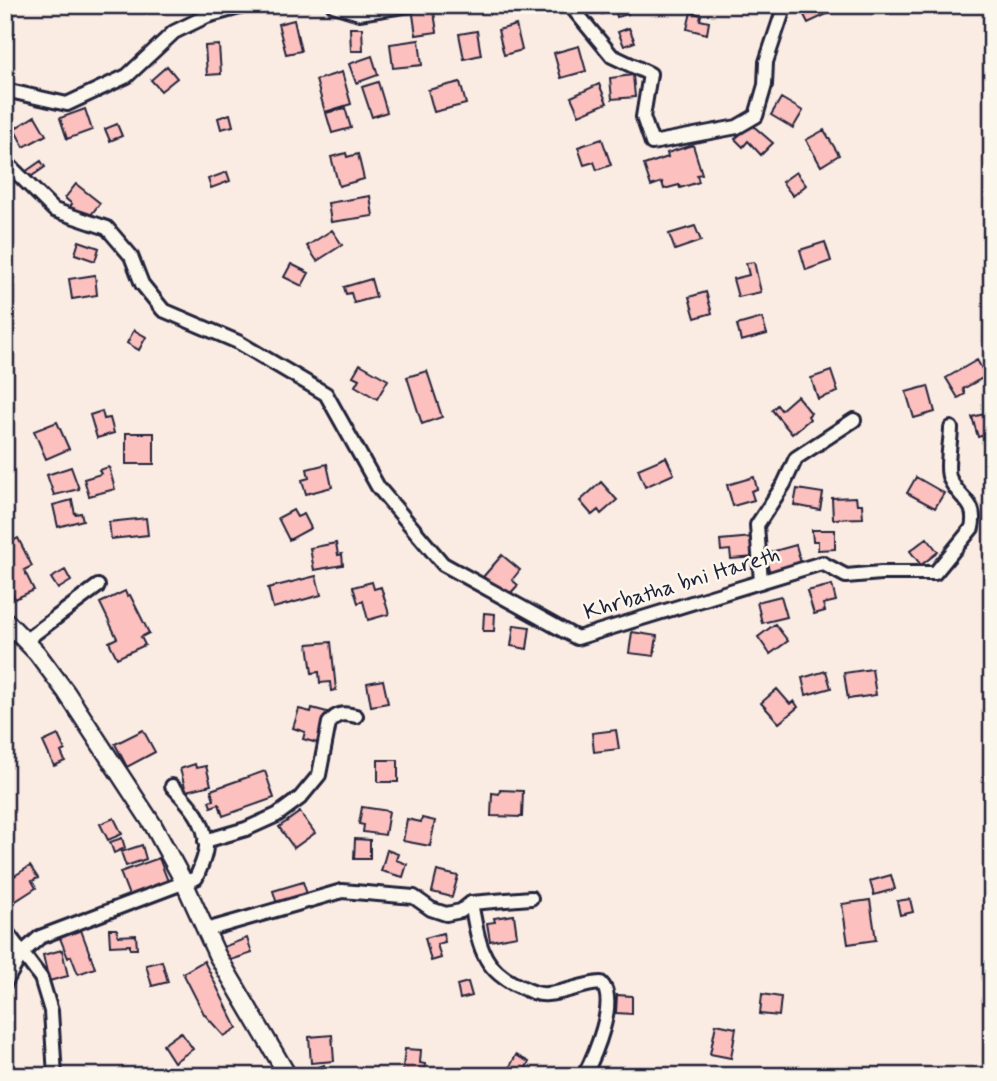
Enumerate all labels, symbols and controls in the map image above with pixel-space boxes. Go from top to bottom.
street label: Khrbatha bni Hareth [580,540,784,628]

